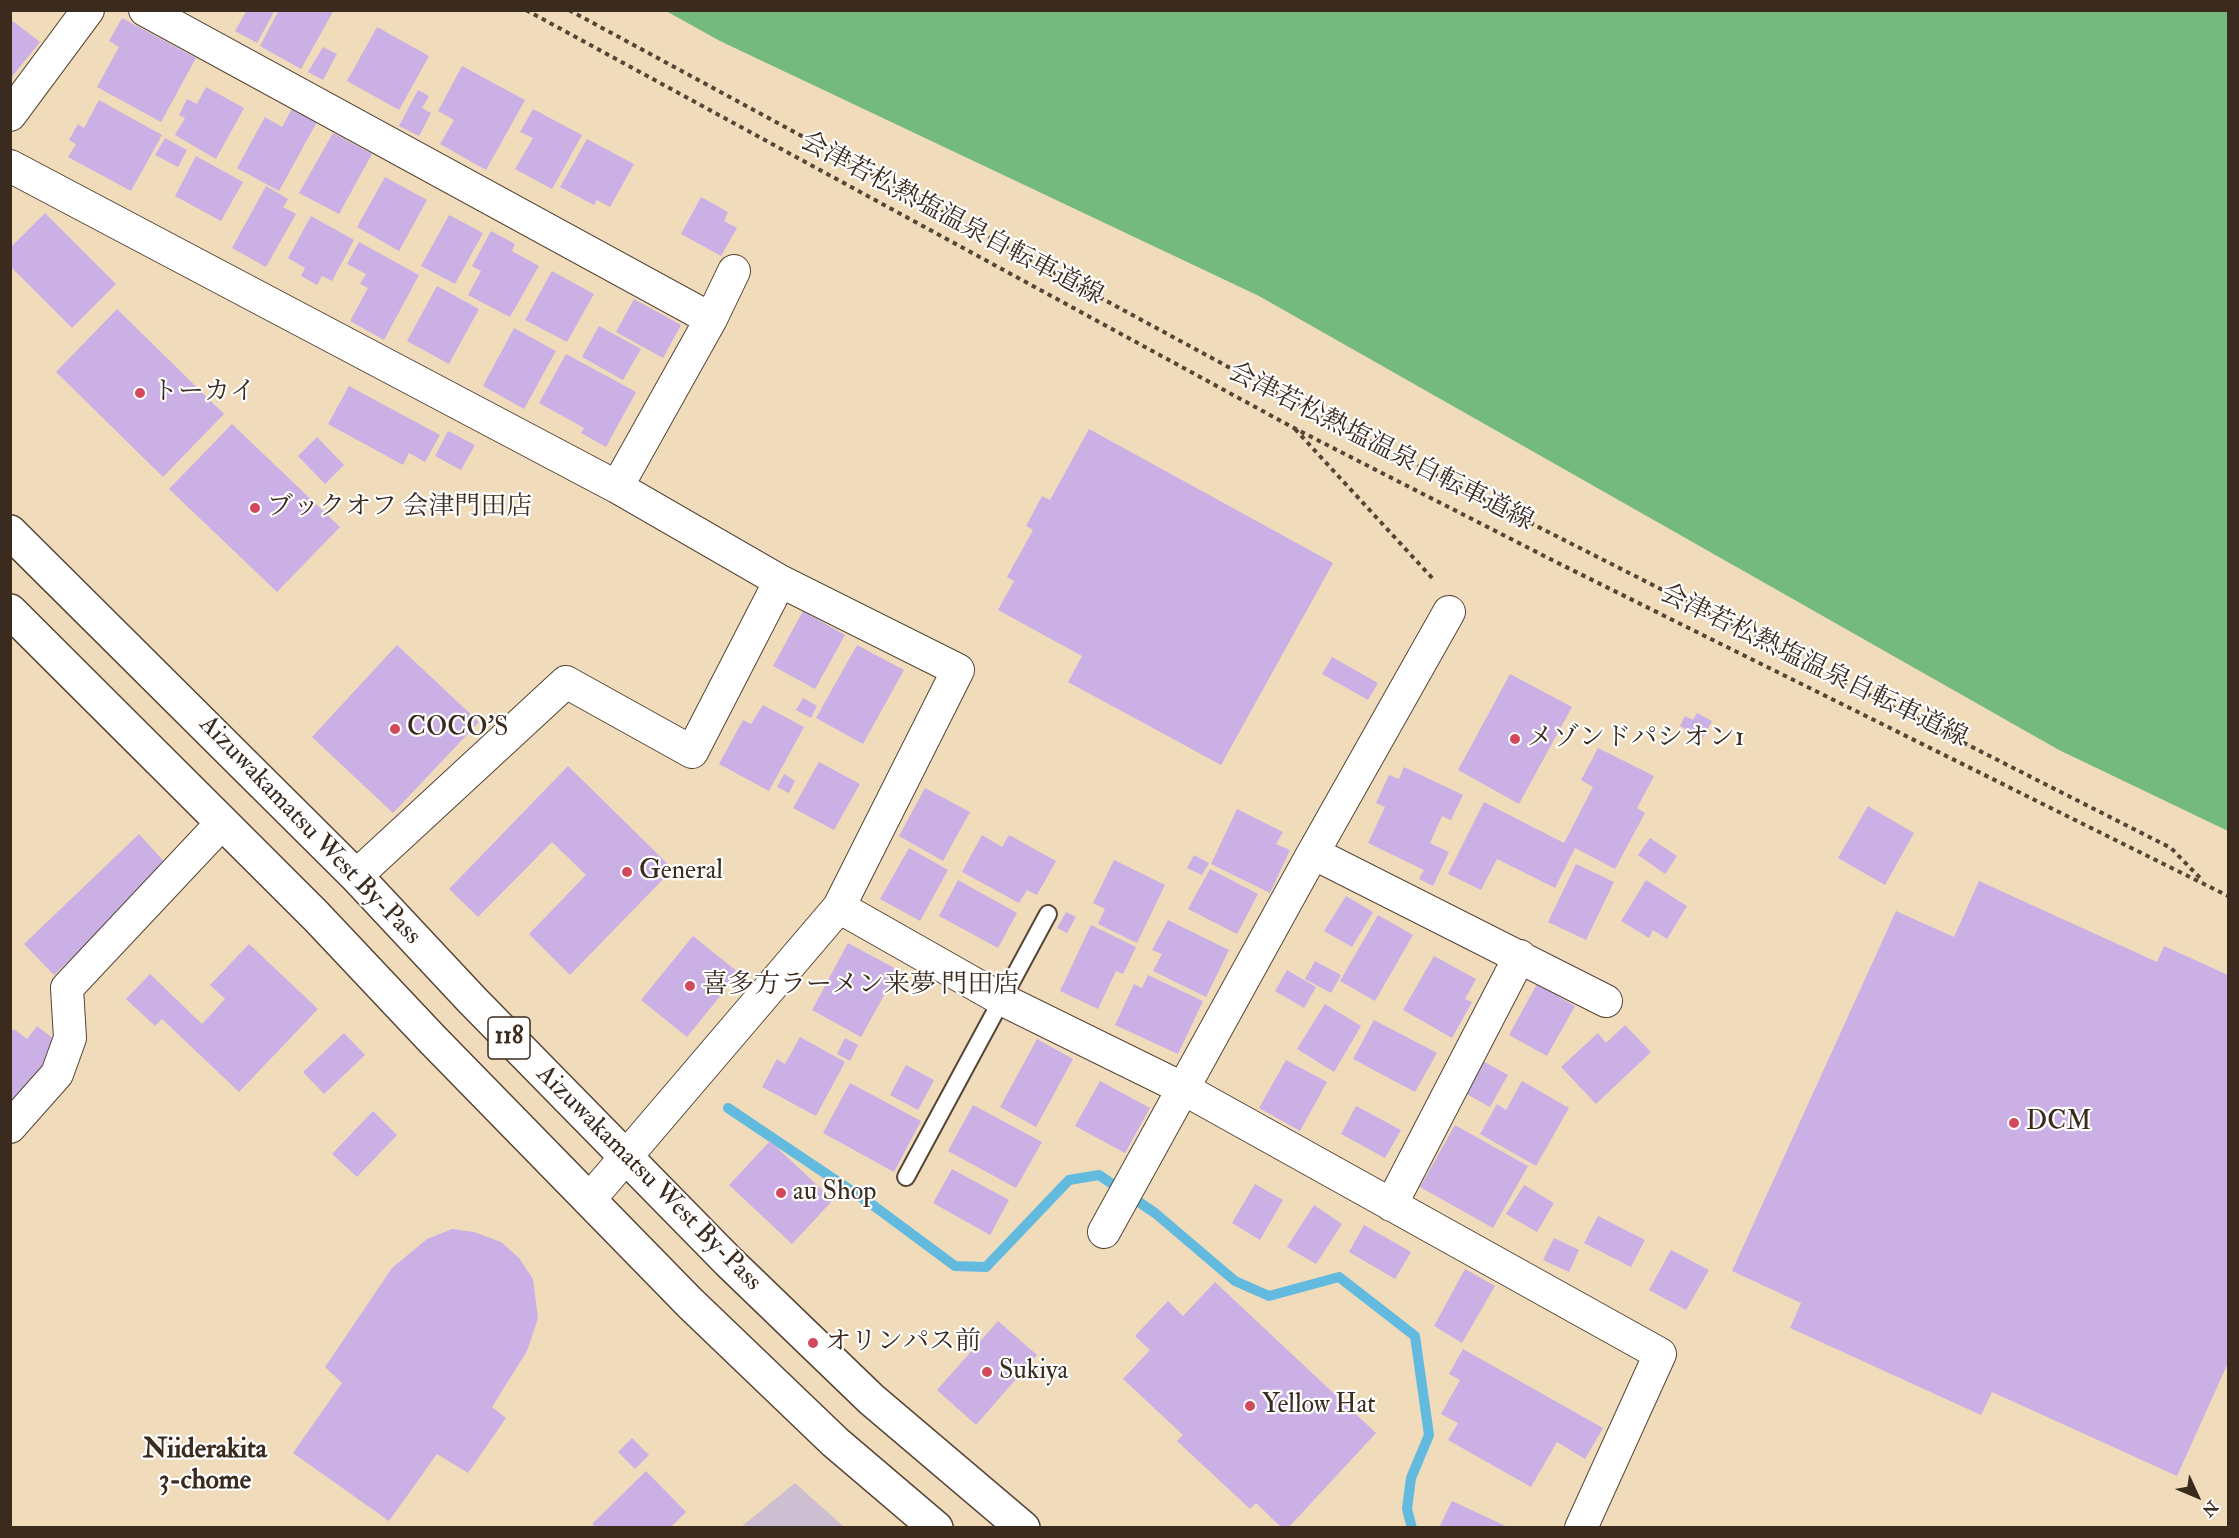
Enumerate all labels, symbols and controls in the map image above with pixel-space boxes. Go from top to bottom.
street label: 会津若松熱塩温泉自転車道線 [794,127,1108,313]
street label: 会津若松熱塩温泉自転車道線 [1222,357,1538,539]
place label: トーカイ [152,377,256,409]
marker: トーカイ [133,386,147,400]
place label: ブックオフ 会津門田店 [267,492,532,524]
marker: ブックオフ 会津門田店 [248,501,262,515]
street label: 会津若松熱塩温泉自転車道線 [1654,579,1972,755]
street label: Aizuwakamatsu West By-Pass [191,710,427,952]
place label: COCO’S [407,713,508,745]
marker: COCO’S [388,722,402,736]
place label: メゾンドパシオン1 [1527,723,1744,755]
marker: メゾンドパシオン1 [1508,732,1522,746]
place label: General [639,856,723,888]
marker: General [620,865,634,879]
place label: 喜多方ラーメン来夢 門田店 [702,970,1019,1002]
marker: 喜多方ラーメン来夢 門田店 [683,979,697,993]
road number: 118 [488,1017,530,1059]
street label: Aizuwakamatsu West By-Pass [529,1060,767,1298]
place label: DCM [2026,1107,2091,1139]
marker: DCM [2007,1116,2021,1130]
place label: au Shop [793,1177,876,1209]
marker: au Shop [774,1186,788,1200]
place label: オリンパス前 [825,1327,981,1359]
marker: オリンパス前 [806,1336,820,1350]
place label: Sukiya [999,1356,1068,1388]
marker: Sukiya [980,1365,994,1379]
place label: Yellow Hat [1262,1390,1376,1422]
marker: Yellow Hat [1243,1399,1257,1413]
district label: Niiderakita 3-chome [143,1435,267,1498]
north arrow [2167,1466,2227,1526]
text: N [2198,1496,2222,1521]

